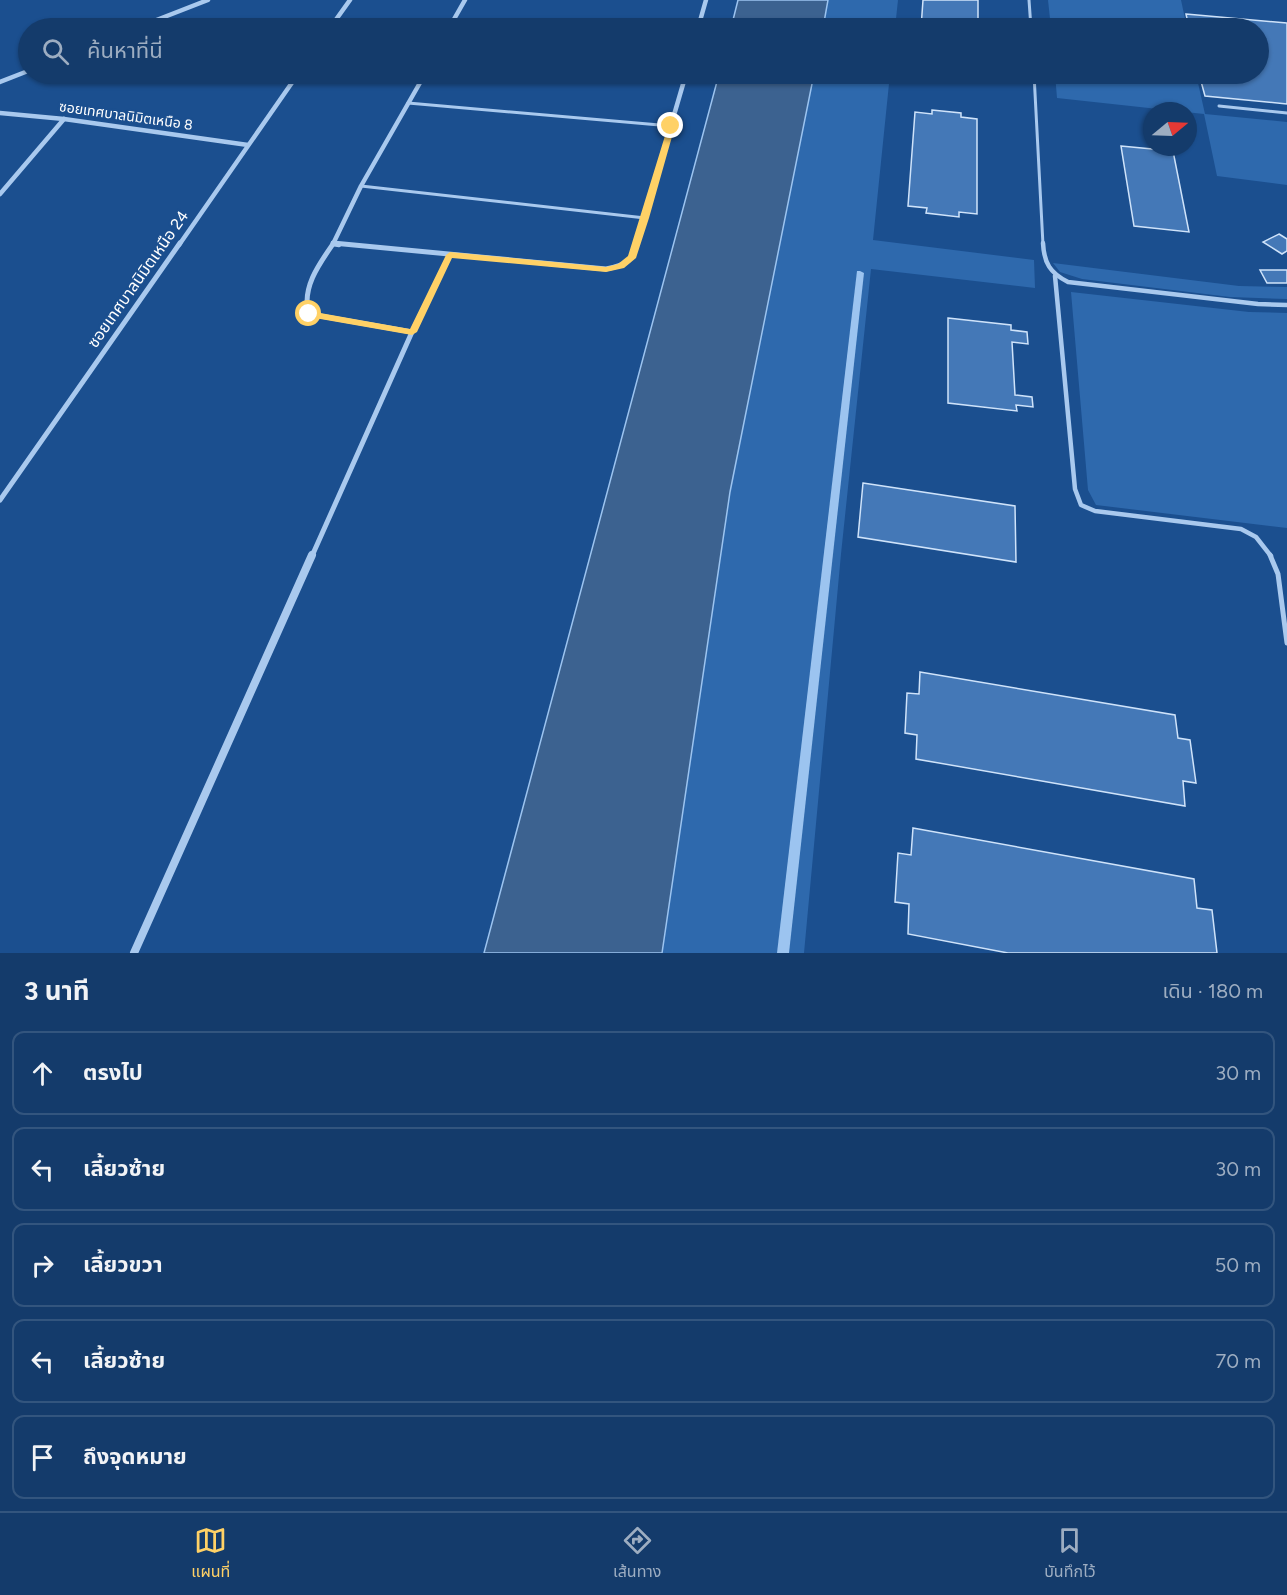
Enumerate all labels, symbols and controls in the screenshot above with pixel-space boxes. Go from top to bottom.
search box [18,18,1269,84]
icon: search [39,35,72,68]
text: ค้นหาที่นี่ [87,37,163,64]
street label: ซอยเทศบาลนิมิตเหนือ 8 [58,98,194,134]
north arrow [1143,102,1197,156]
route end [657,112,683,138]
street label: ซอยเทศบาลนิมิตเหนือ 24 [83,207,193,351]
route start [295,300,321,326]
text: 3 นาที [24,975,90,1007]
text: เดิน · 180 m [1162,979,1263,1003]
icon: ahead [26,1057,59,1090]
text: ตรงไป [83,1059,143,1086]
text: 30 m [1215,1061,1261,1085]
icon: left [26,1153,59,1186]
text: เลี้ยวซ้าย [83,1155,165,1182]
text: 30 m [1215,1157,1261,1181]
icon: right [26,1249,59,1282]
text: เลี้ยวขวา [83,1251,163,1278]
text: 50 m [1215,1253,1261,1277]
icon: left [26,1345,59,1378]
text: เลี้ยวซ้าย [83,1347,165,1374]
text: 70 m [1215,1349,1261,1373]
icon: arrive [26,1441,59,1474]
text: ถึงจุดหมาย [83,1443,187,1470]
tab: แผนที่ [191,1524,230,1584]
tab: เส้นทาง [613,1524,661,1584]
tab: บันทึกไว้ [1044,1524,1096,1584]

